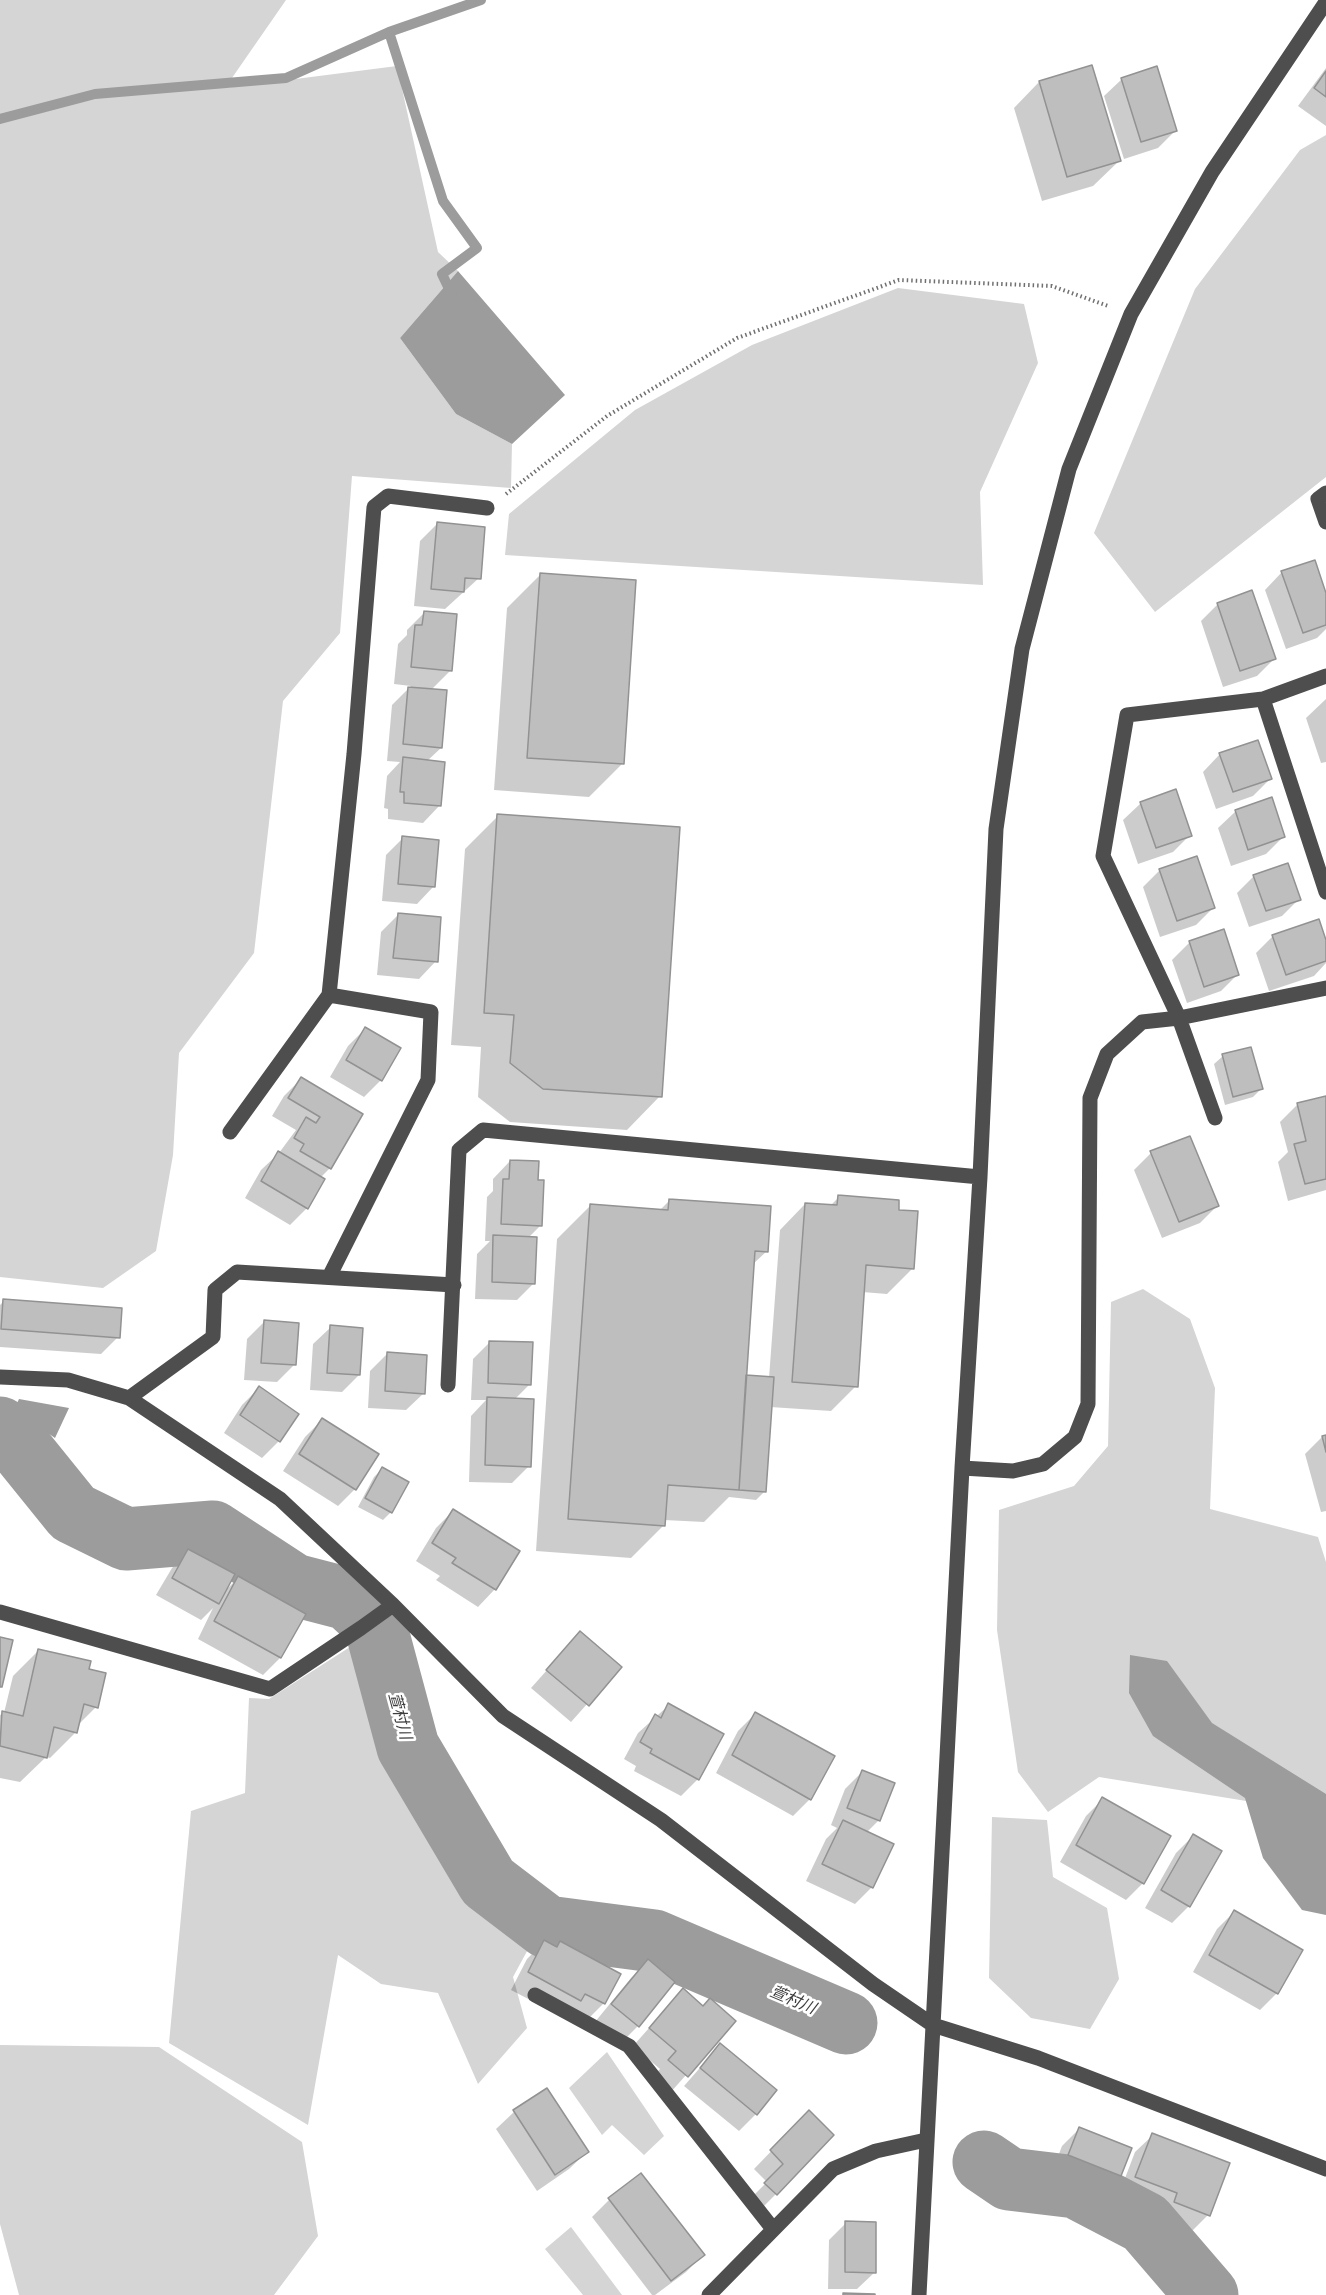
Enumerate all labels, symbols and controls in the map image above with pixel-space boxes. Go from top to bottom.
water label: 萱村川 [385,1690,415,1742]
water label: 萱村川 [767,1982,819,2018]

